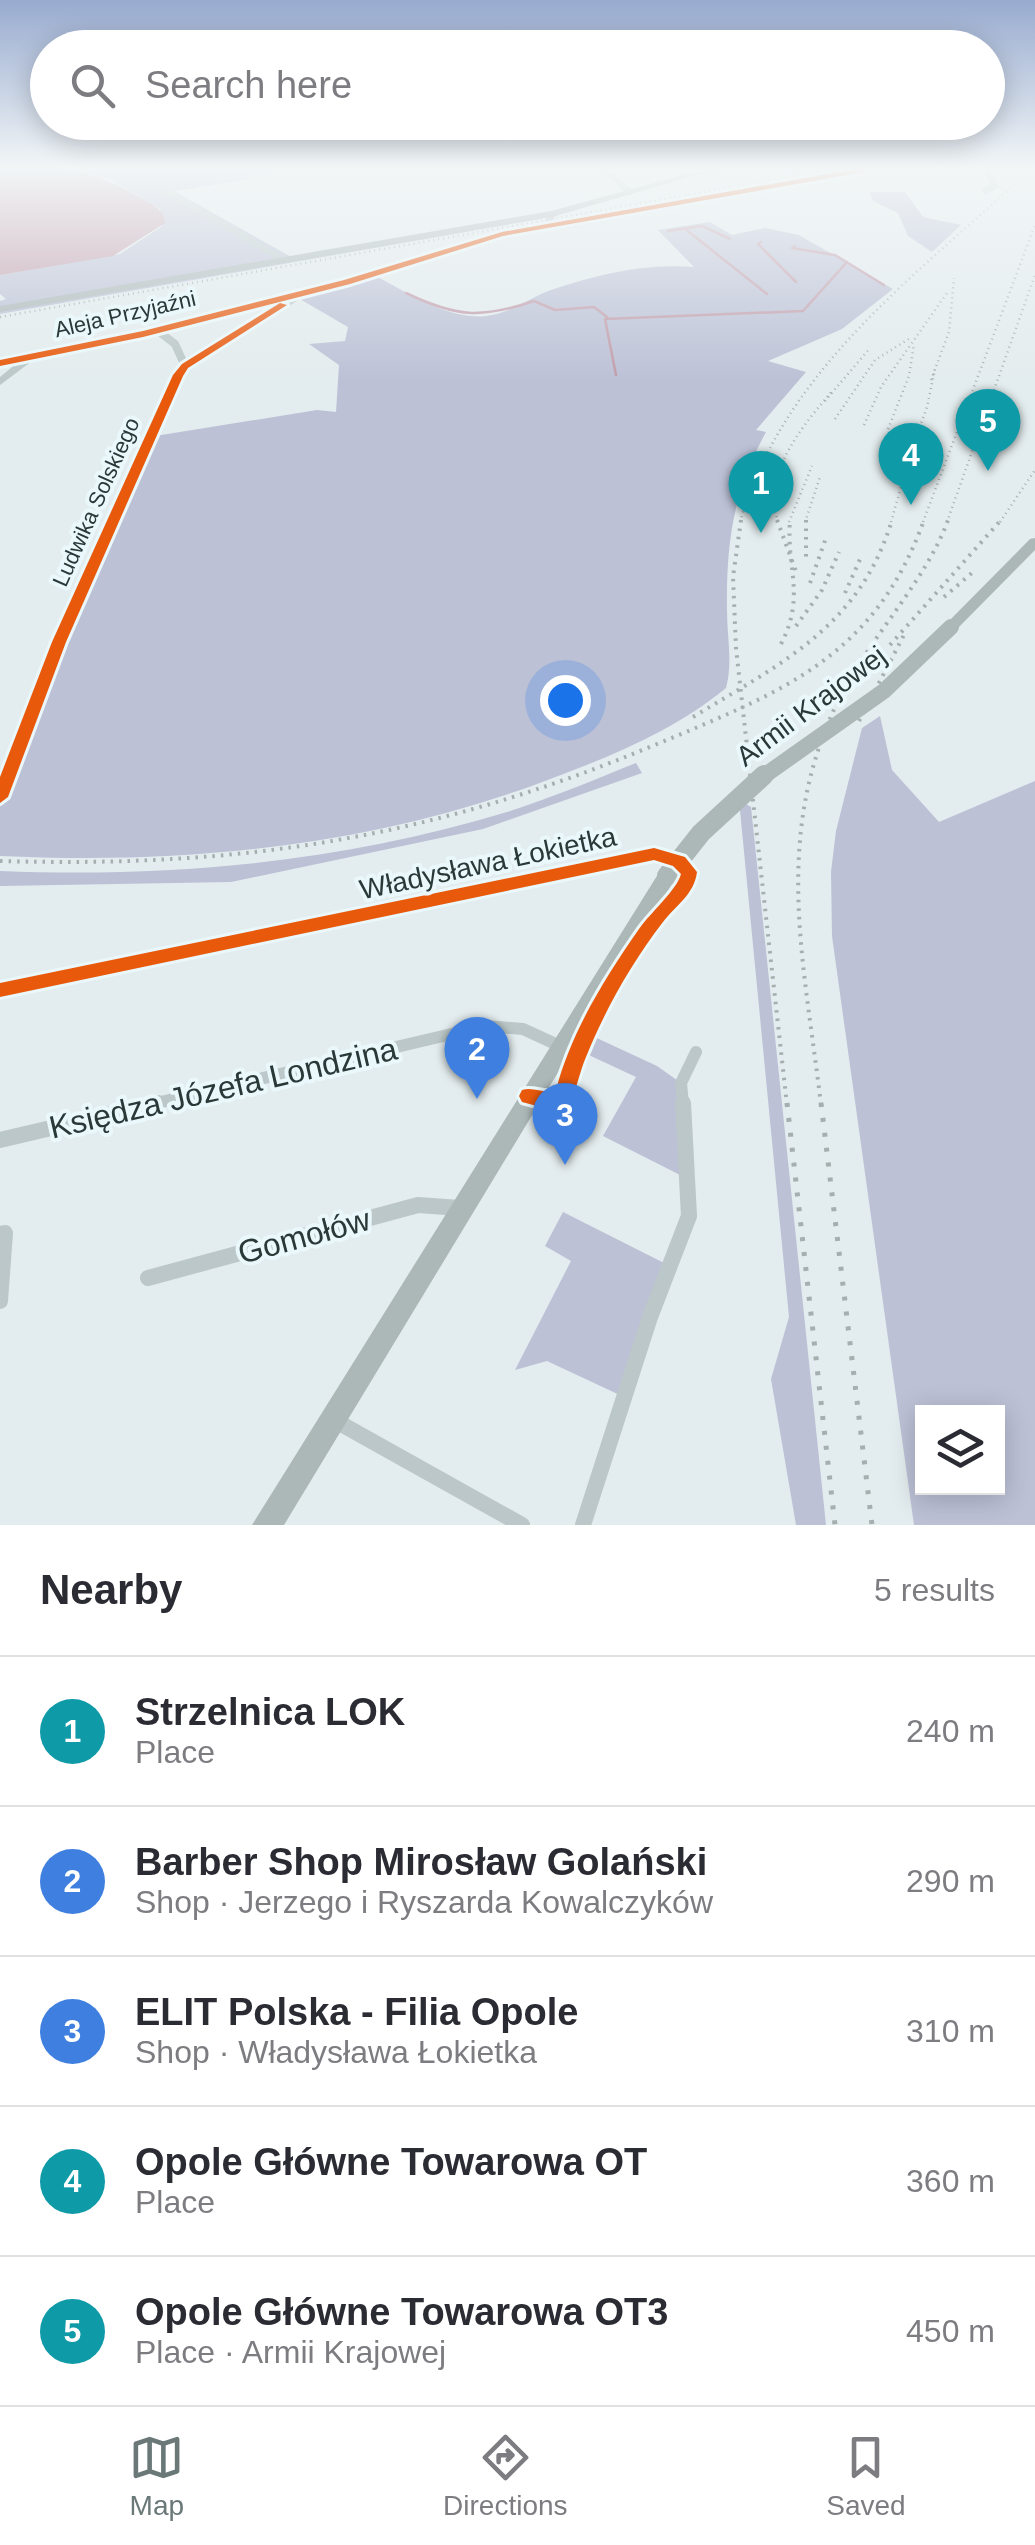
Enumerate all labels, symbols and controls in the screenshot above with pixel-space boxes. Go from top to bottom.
search box [30,30,1005,140]
icon: search [65,58,120,113]
text: Search here [145,64,352,106]
street label: Aleja Przyjaźni [52,286,198,342]
pin: 5 [956,388,1020,471]
street label: Ludwika Solskiego [48,414,144,590]
pin: 4 [878,422,944,505]
pin: 1 [728,450,794,533]
street label: Armii Krajowej [730,640,892,772]
your location [540,675,591,726]
street label: Władysława Łokietka [357,821,620,905]
pin: 2 [444,1016,510,1099]
street label: Księdza Józefa Londzina [46,1030,401,1146]
pin: 3 [532,1082,598,1165]
street label: Gomołów [234,1201,375,1271]
map controls [915,1405,1005,1495]
button: layers [915,1405,1005,1495]
text: Nearby [40,1566,182,1613]
text: 5 results [874,1572,995,1608]
text: Strzelnica LOK [135,1691,405,1733]
text: 1 [64,1713,81,1749]
text: 240 m [906,1713,995,1749]
text: Place [135,1734,215,1770]
text: Barber Shop Mirosław Golański [135,1841,707,1883]
text: 2 [64,1863,81,1899]
text: 290 m [906,1863,995,1899]
text: Shop · Jerzego i Ryszarda Kowalczyków [135,1884,713,1920]
text: ELIT Polska - Filia Opole [135,1991,578,2033]
text: 3 [64,2013,81,2049]
text: 310 m [906,2013,995,2049]
text: Shop · Władysława Łokietka [135,2034,537,2070]
text: Opole Główne Towarowa OT [135,2141,647,2183]
text: 4 [64,2163,81,2199]
text: 360 m [906,2163,995,2199]
text: Place [135,2184,215,2220]
text: Opole Główne Towarowa OT3 [135,2291,668,2333]
text: 5 [64,2313,81,2349]
text: 450 m [906,2313,995,2349]
text: Place · Armii Krajowej [135,2334,446,2370]
tab: Map [129,2430,184,2522]
tab: Directions [443,2430,568,2522]
tab: Saved [826,2430,906,2522]

